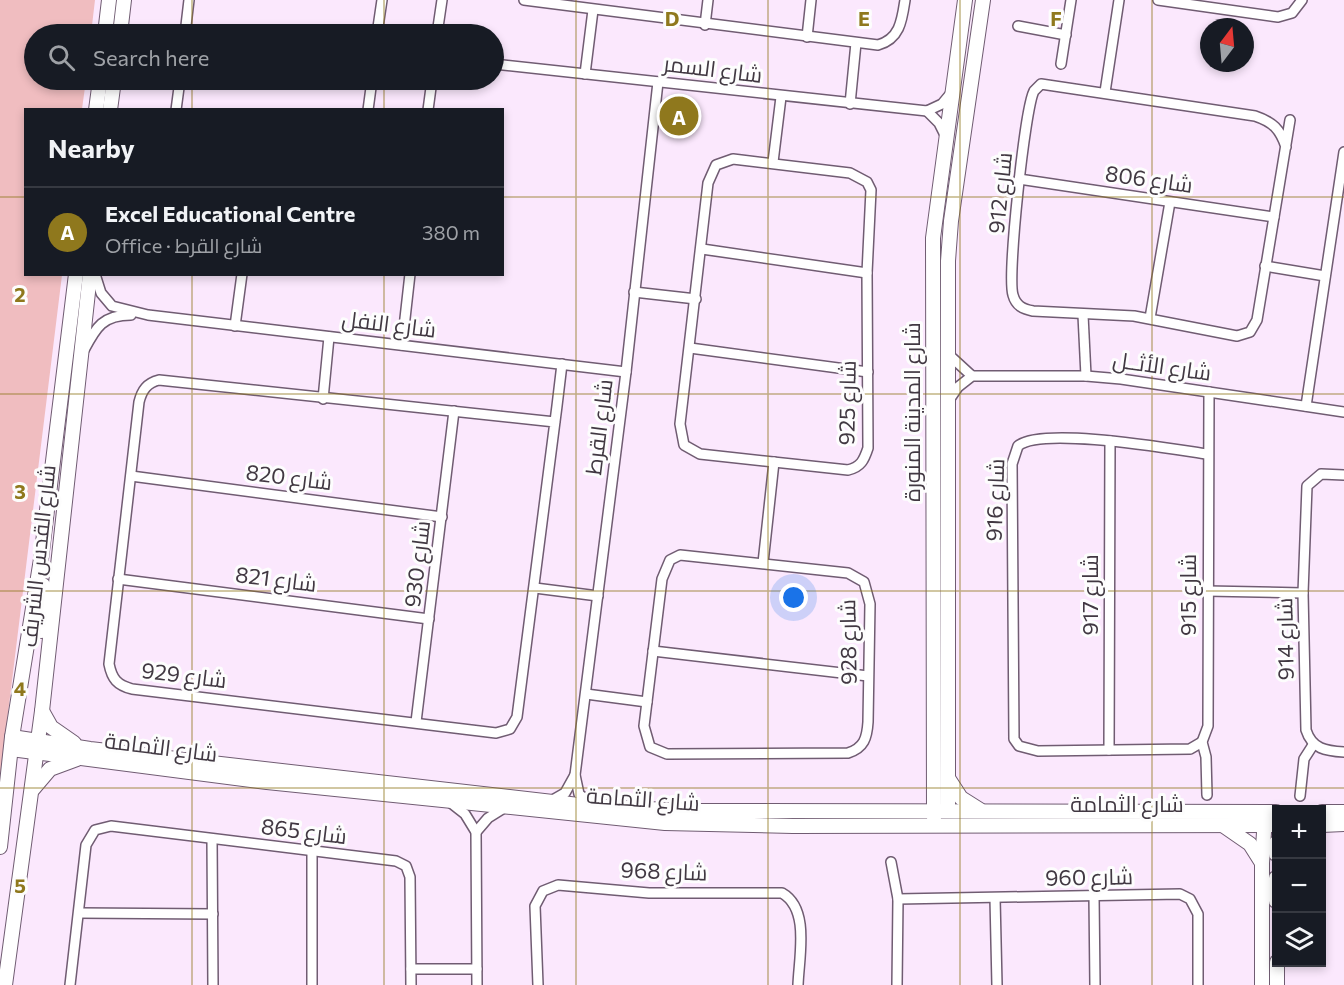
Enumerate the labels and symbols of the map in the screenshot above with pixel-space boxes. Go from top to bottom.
text: D [665,6,679,30]
text: E [858,6,870,30]
text: F [1050,6,1062,30]
north arrow [1200,18,1254,72]
street label: شارع السمر [660,49,764,90]
pin: A [660,94,698,138]
street label: شارع 912 [982,151,1019,235]
street label: شارع 806 [1103,159,1194,200]
text: 2 [14,282,26,306]
street label: شارع النفل [340,304,438,345]
street label: شارع المدينة المنورة [898,322,927,502]
street label: شارع الأثــل [1111,345,1213,388]
street label: شارع 925 [832,360,863,446]
street label: شارع القرط [579,378,620,477]
street label: شارع 820 [244,458,334,497]
street label: شارع 916 [980,458,1011,542]
street label: شارع القدس الشريف [14,463,63,649]
text: 3 [14,479,26,503]
street label: شارع 930 [398,519,437,609]
street label: شارع 917 [1076,554,1105,636]
street label: شارع 915 [1174,554,1203,636]
street label: شارع 821 [234,560,318,599]
your location [779,583,808,612]
street label: شارع 914 [1270,597,1301,681]
street label: شارع 928 [833,599,864,685]
street label: شارع 929 [140,656,228,695]
text: 4 [14,676,26,700]
street label: شارع الثمامة [103,726,219,769]
street label: شارع الثمامة [585,781,701,818]
street label: شارع الثمامة [1070,790,1184,819]
street label: شارع 865 [259,812,348,851]
street label: شارع 968 [620,855,708,888]
street label: شارع 960 [1045,862,1133,893]
text: 5 [14,873,26,897]

